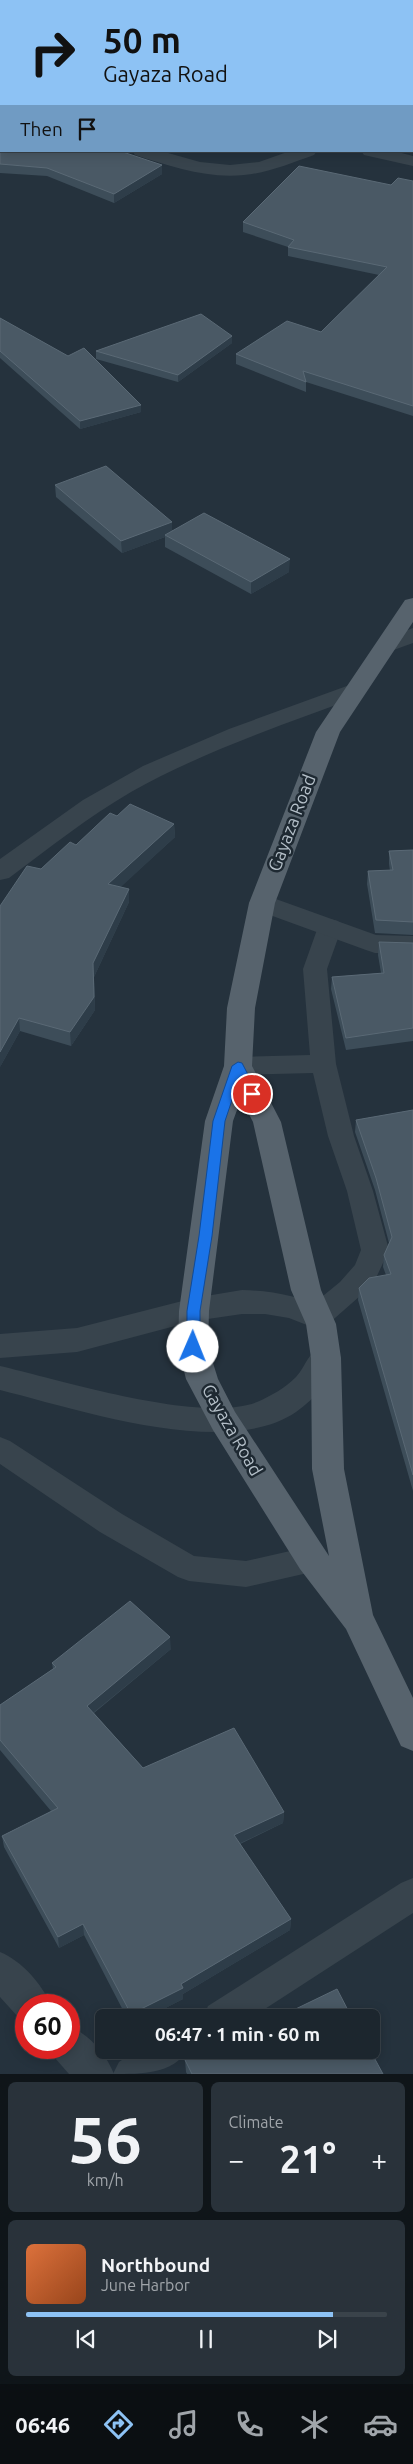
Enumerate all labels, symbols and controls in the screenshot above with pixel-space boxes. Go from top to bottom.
icon: right [20,20,85,85]
text: 50 m [103,20,181,60]
text: Gayaza Road [103,61,228,86]
icon: arrive [73,115,101,143]
text: Then [20,118,63,140]
street label: Gayaza Road [263,771,319,874]
pin [231,1073,273,1115]
icon: arrive [238,1080,266,1108]
position arrow [166,1320,218,1372]
street label: Gayaza Road [199,1380,267,1479]
speed limit sign: 60 [15,1994,80,2059]
text: 06:47 · 1 min · 60 m [155,2023,320,2045]
text: 56 [69,2102,142,2175]
text: Climate [229,2113,284,2131]
text: 21° [280,2138,336,2180]
text: − [229,2144,244,2175]
text: + [371,2144,387,2175]
text: km/h [87,2171,124,2189]
text: Northbound [101,2254,210,2276]
text: June Harbor [101,2276,190,2294]
icon: previous [72,2325,100,2353]
icon: pause [192,2325,220,2353]
icon: next [313,2325,341,2353]
icon: directions [101,2407,136,2442]
icon: music [166,2407,201,2442]
icon: phone [232,2407,267,2442]
icon: climate [297,2407,332,2442]
icon: car [363,2407,398,2442]
text: 06:46 [15,2412,70,2437]

